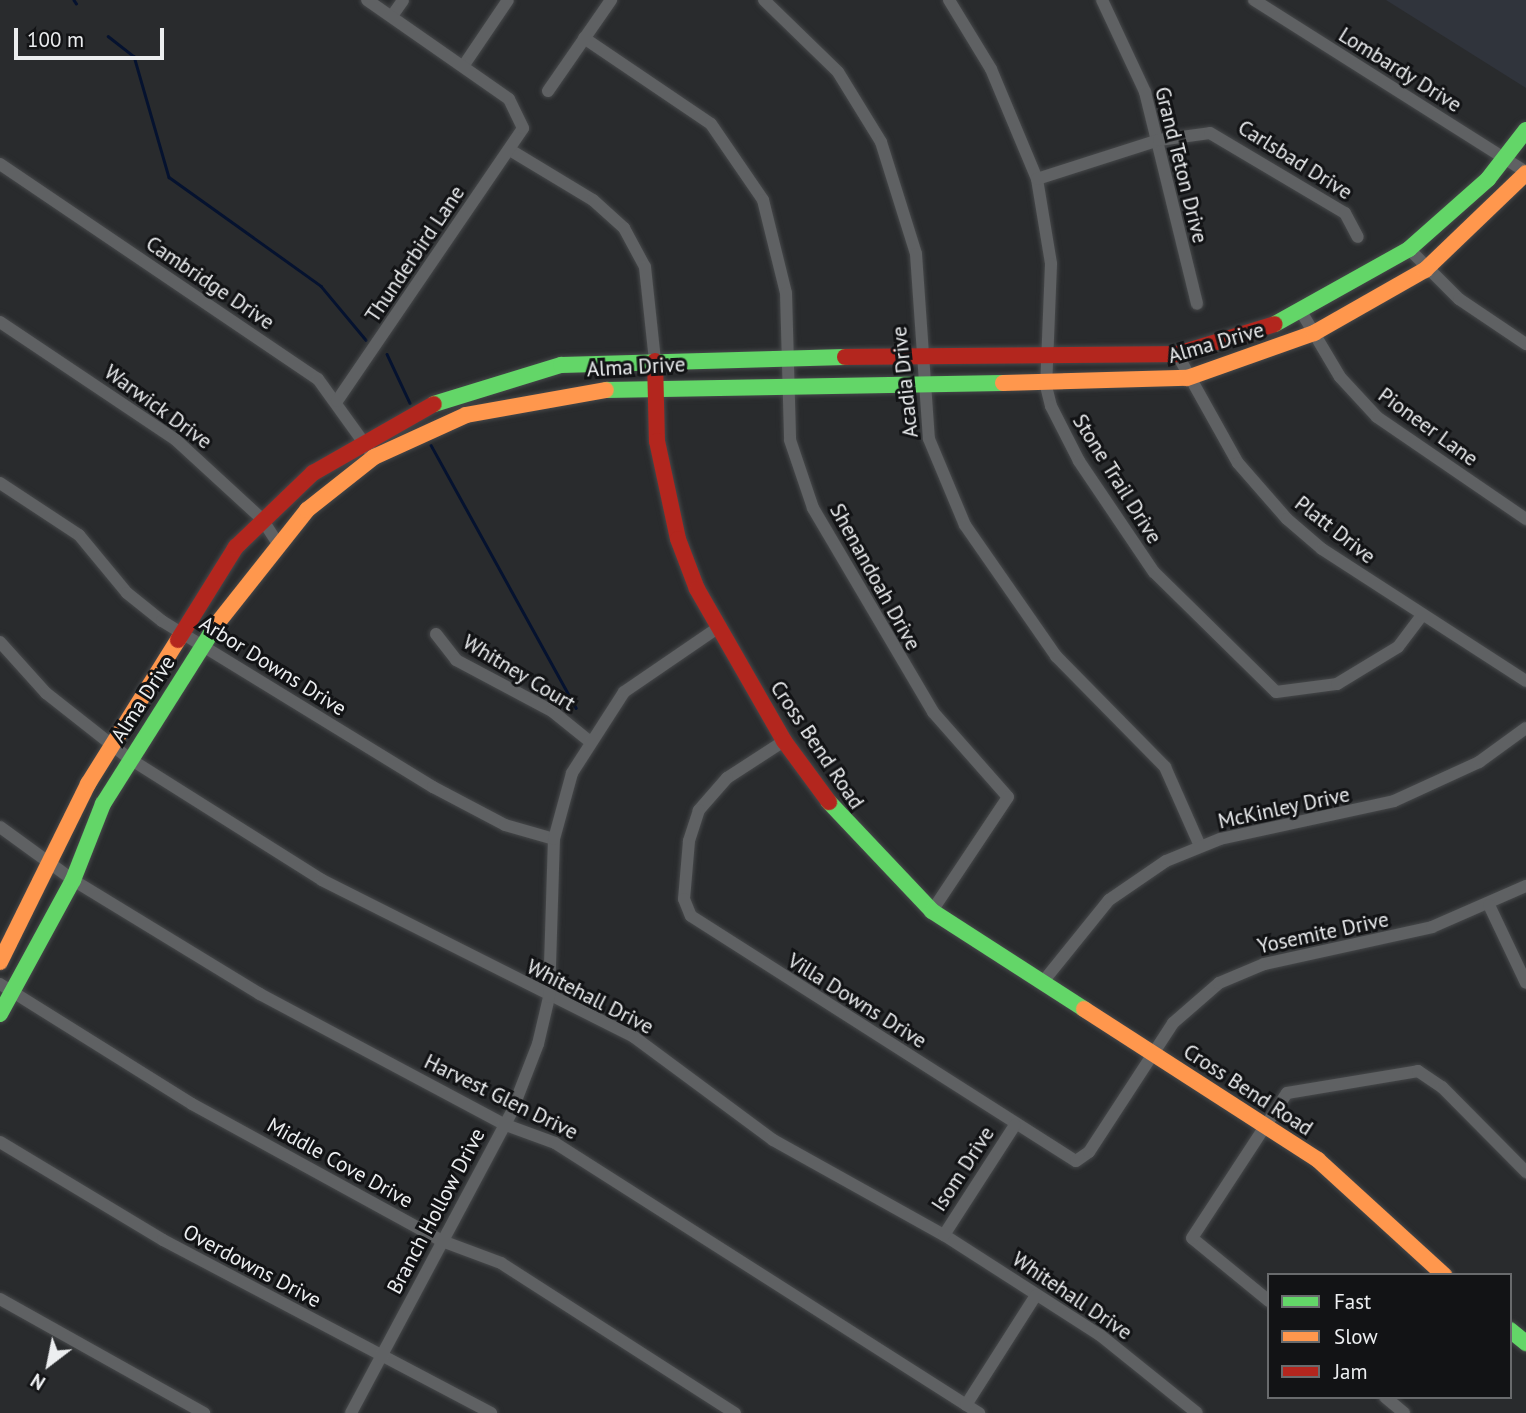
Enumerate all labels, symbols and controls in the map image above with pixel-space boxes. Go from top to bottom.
scale bar [18,14,168,58]
street label: Lombardy Drive [1334,22,1466,118]
text: 100 m [27,26,84,53]
street label: Grand Teton Drive [1149,84,1213,246]
street label: Carlsbad Drive [1233,115,1357,205]
street label: Thunderbird Lane [360,181,470,327]
street label: Cambridge Drive [141,231,279,335]
street label: Alma Drive [1165,317,1267,369]
street label: Acadia Drive [887,325,923,439]
street label: Alma Drive [586,352,686,382]
street label: Warwick Drive [99,359,217,455]
street label: Pioneer Lane [1373,382,1483,472]
street label: Stone Trail Drive [1067,409,1167,549]
street label: Platt Drive [1290,491,1380,569]
street label: Shenandoah Drive [824,499,926,655]
street label: Arbor Downs Drive [195,611,351,721]
street label: Whitney Court [458,629,580,717]
street label: Alma Drive [106,651,180,747]
street label: Cross Bend Road [765,676,869,814]
street label: McKinley Drive [1215,782,1353,834]
street label: Yosemite Drive [1255,907,1391,959]
street label: Villa Downs Drive [783,948,931,1054]
street label: Whitehall Drive [522,954,658,1040]
street label: Cross Bend Road [1179,1039,1317,1141]
street label: Harvest Glen Drive [420,1049,582,1145]
street label: Middle Cove Drive [263,1113,417,1213]
street label: Isom Drive [926,1122,1000,1216]
street label: Branch Hollow Drive [382,1124,490,1298]
street label: Overdowns Drive [179,1219,325,1313]
street label: Whitehall Drive [1007,1247,1137,1345]
legend [1267,1273,1512,1399]
text: Fast [1334,1288,1371,1315]
text: Slow [1334,1323,1378,1350]
north arrow [14,1329,84,1399]
text: Jam [1334,1358,1368,1385]
text: N [26,1368,50,1395]

